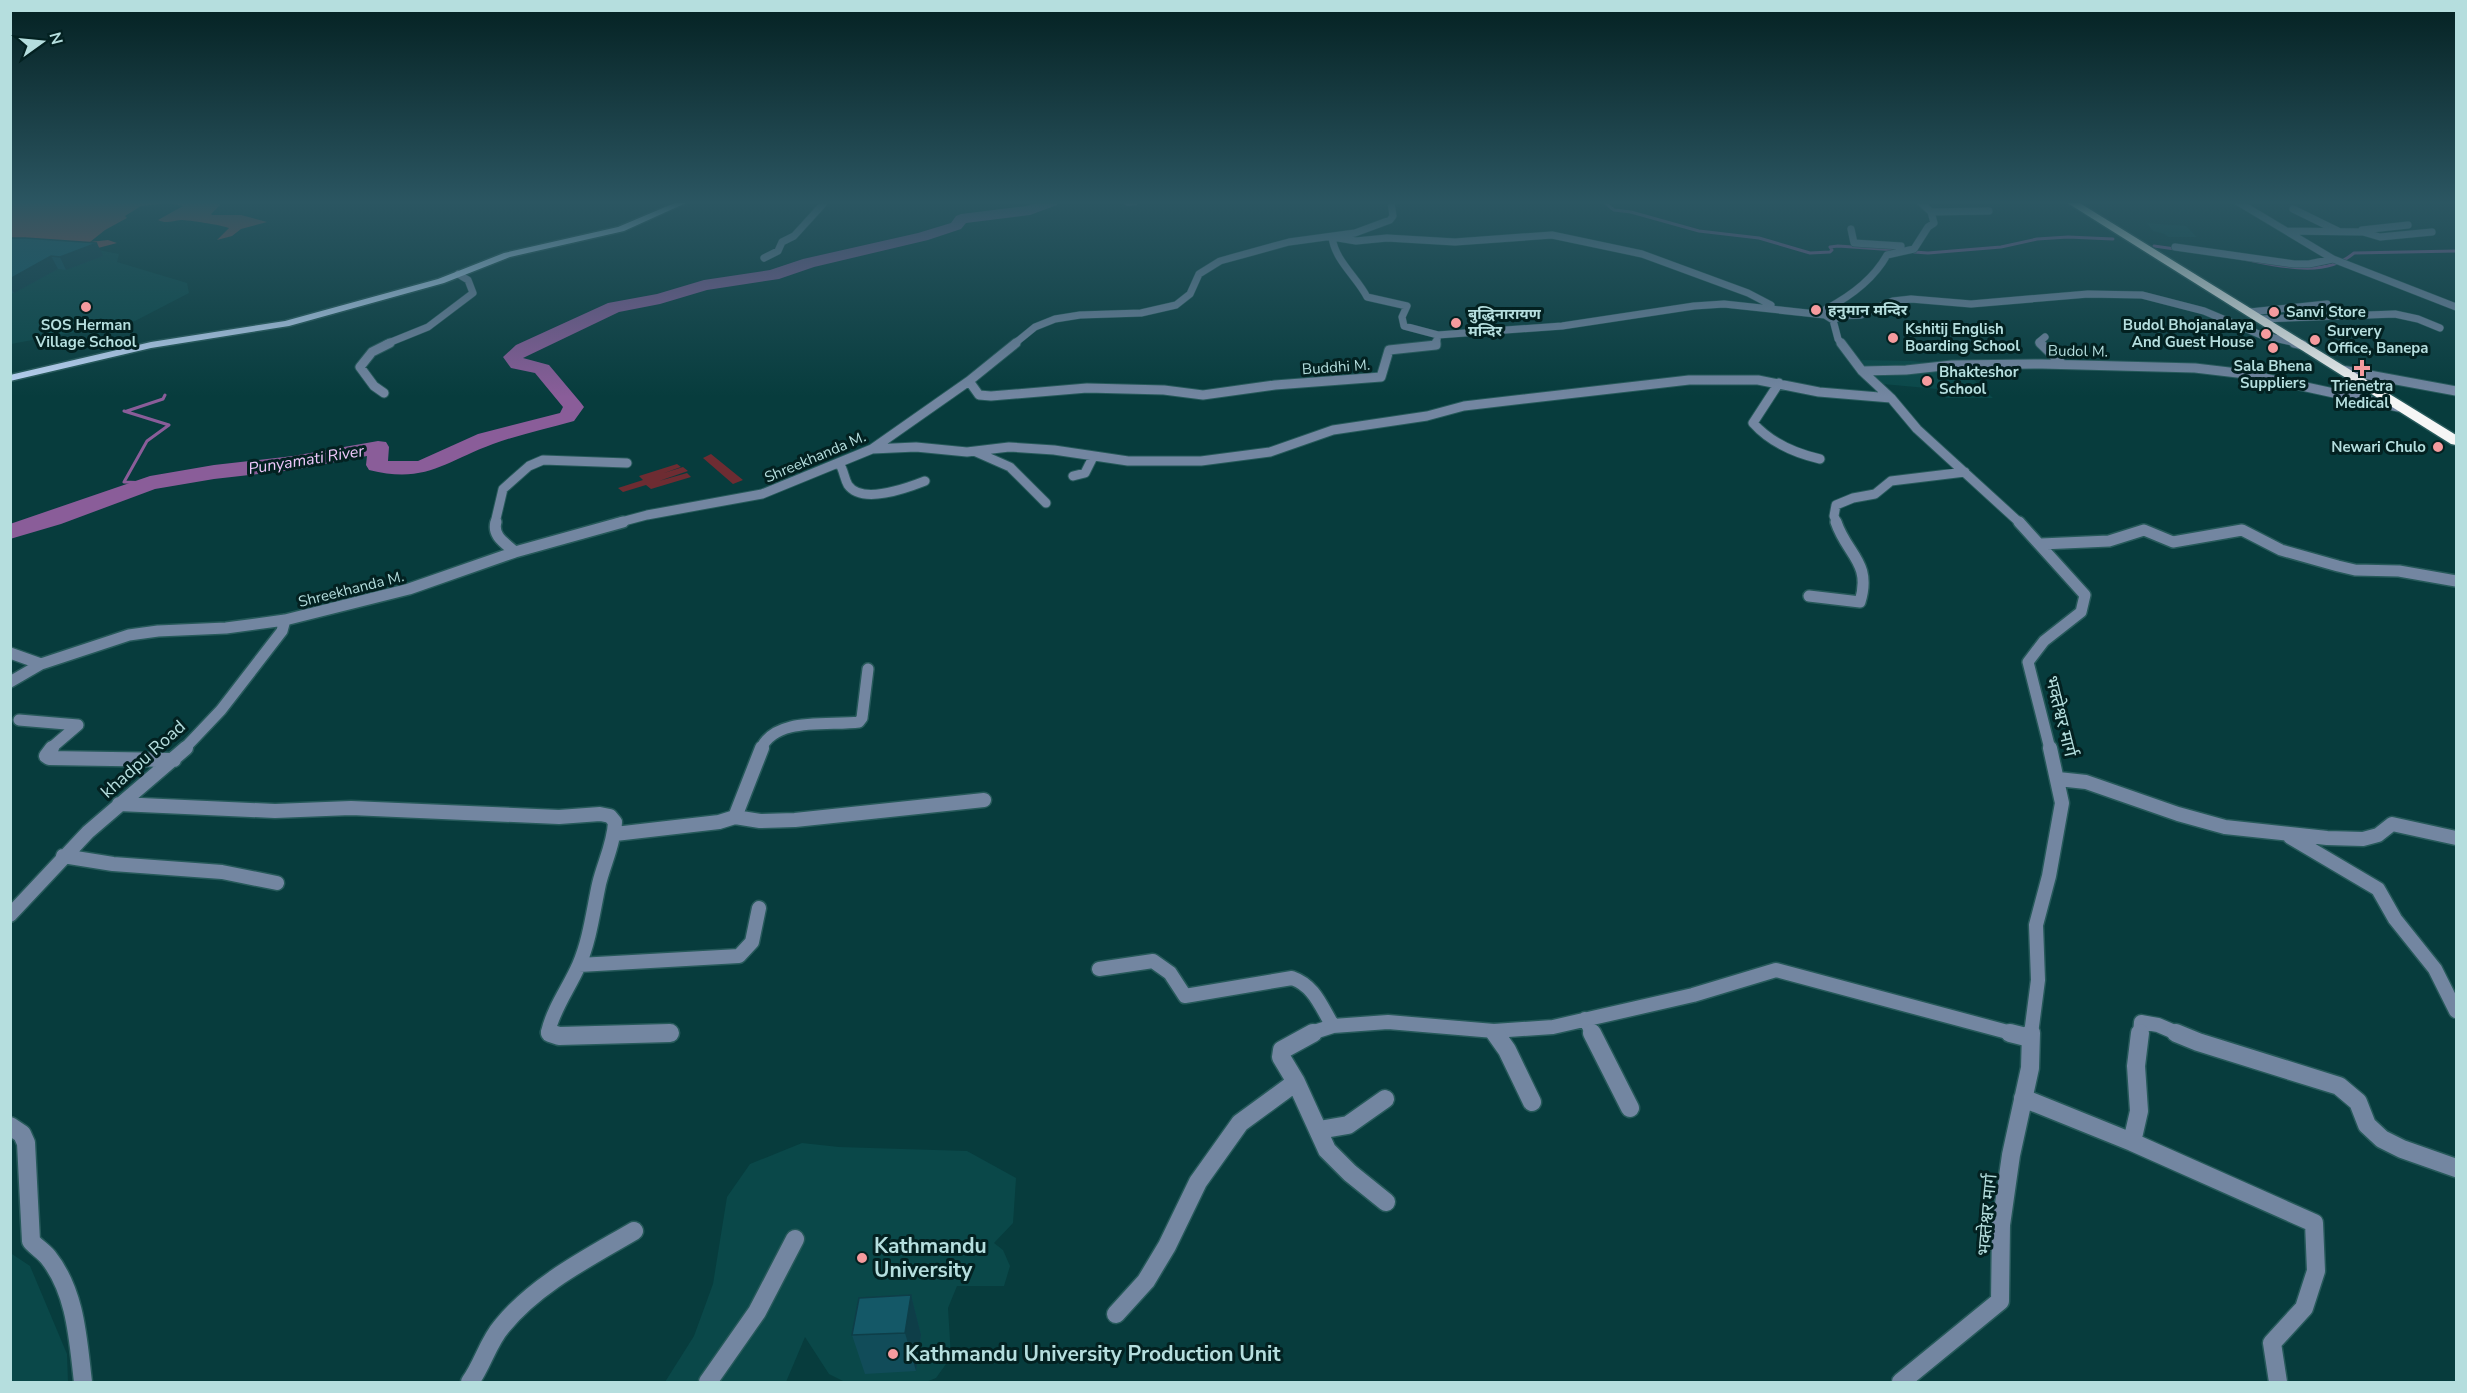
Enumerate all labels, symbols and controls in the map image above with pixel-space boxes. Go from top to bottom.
north arrow [12,12,72,72]
text: N [43,30,68,47]
marker: SOS Herman Village School [79,300,93,314]
place label: हनुमान मन्दिर [1828,300,1908,320]
place label: Sanvi Store [2286,302,2366,322]
marker: हनुमान मन्दिर [1809,303,1823,317]
place label: बुद्धिनारायण मन्दिर [1468,304,1542,341]
marker: Sanvi Store [2267,305,2281,319]
place label: SOS Herman Village School [35,315,137,352]
place label: Budol Bhojanalaya And Guest House [2123,315,2254,352]
marker: बुद्धिनारायण मन्दिर [1449,316,1463,330]
place label: Kshitij English Boarding School [1905,319,2020,356]
place label: Survery Office, Banepa [2327,321,2429,358]
marker: Budol Bhojanalaya And Guest House [2259,327,2273,341]
marker: Kshitij English Boarding School [1886,331,1900,345]
marker: Survery Office, Banepa [2308,333,2322,347]
street label: Budol M. [2048,340,2108,362]
marker: Sala Bhena Suppliers [2266,341,2280,355]
street label: Buddhi M. [1301,355,1371,379]
place label: Sala Bhena Suppliers [2234,356,2312,393]
marker: Trienetra Medical [2355,361,2369,375]
place label: Bhakteshor School [1939,362,2019,399]
marker: Bhakteshor School [1920,374,1934,388]
place label: Trienetra Medical [2331,376,2393,413]
street label: Shreekhanda M. [761,427,869,487]
place label: Newari Chulo [2331,437,2426,457]
water label: Punyamati River [247,440,367,480]
marker: Newari Chulo [2431,440,2445,454]
street label: Shreekhanda M. [296,566,406,612]
street label: भक्तेश्वर मार्ग [2039,673,2083,760]
street label: khadpu Road [95,714,191,804]
street label: भक्तेश्वर मार्ग [1971,1172,2003,1257]
place label: Kathmandu University [874,1232,987,1284]
marker: Kathmandu University [855,1251,869,1265]
place label: Kathmandu University Production Unit [905,1340,1281,1368]
marker: Kathmandu University Production Unit [886,1347,900,1361]

